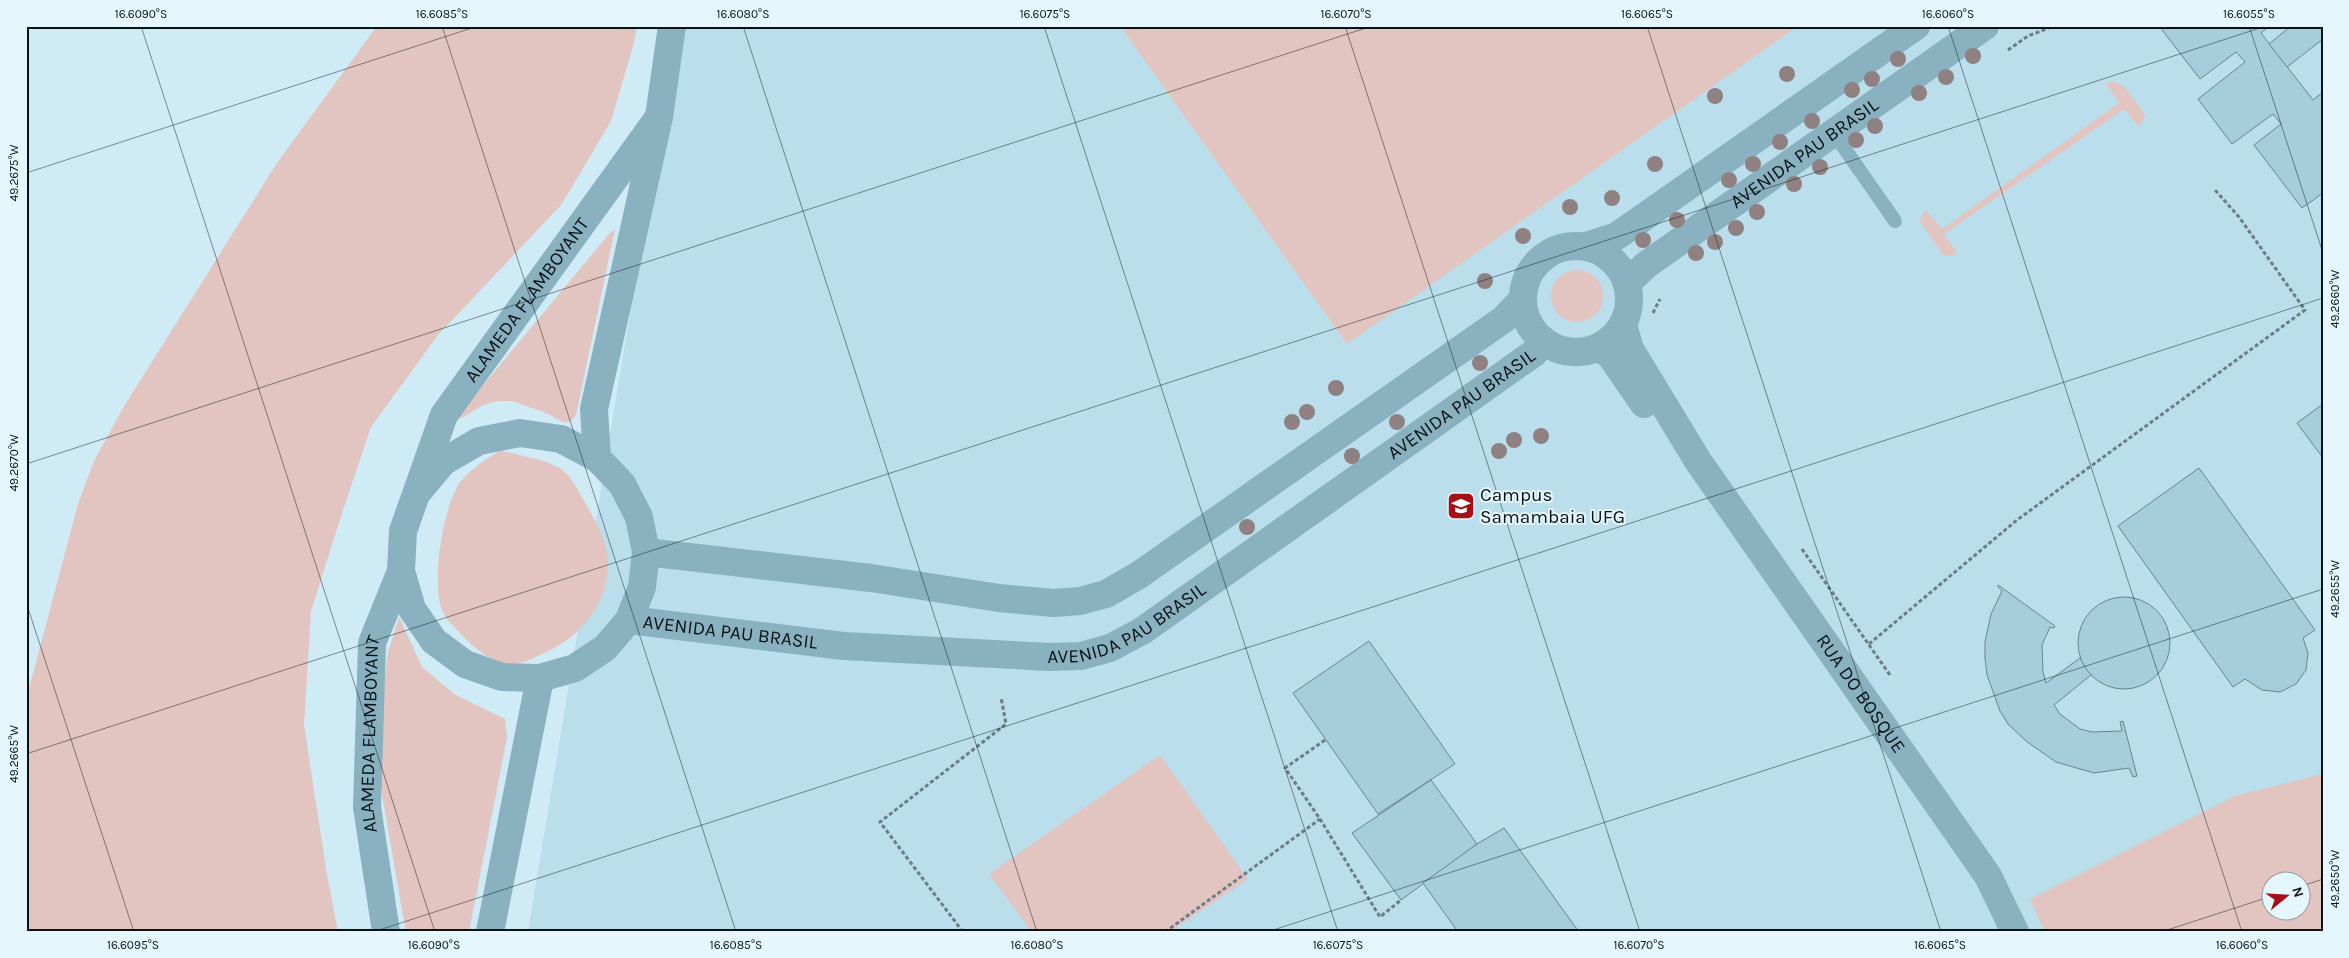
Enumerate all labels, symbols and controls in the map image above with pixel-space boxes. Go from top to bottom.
text: 16.6090°S [115,7,167,21]
text: 16.6085°S [416,7,468,21]
text: 16.6080°S [717,7,769,21]
text: 16.6075°S [1020,7,1070,21]
text: 16.6070°S [1320,7,1372,21]
text: 16.6065°S [1621,7,1673,21]
text: 16.6060°S [1922,7,1974,21]
text: 16.6055°S [2223,7,2275,21]
street label: AVENIDA PAU BRASIL [1726,94,1883,213]
text: 49.2675°W [7,144,21,201]
street label: ALAMEDA FLAMBOYANT [460,213,594,387]
text: 49.2660°W [2328,270,2342,328]
street label: AVENIDA PAU BRASIL [1384,344,1540,464]
text: 49.2670°W [7,434,21,492]
place label: Campus Samambaia UFG [1480,484,1625,528]
school or university icon: Campus Samambaia UFG [1446,491,1476,521]
text: 49.2655°W [2328,560,2342,618]
street label: AVENIDA PAU BRASIL [1047,578,1210,668]
street label: AVENIDA PAU BRASIL [642,611,819,654]
street label: RUA DO BOSQUE [1812,630,1910,757]
street label: ALAMEDA FLAMBOYANT [355,632,385,835]
text: 49.2665°W [7,725,21,783]
text: 49.2650°W [2328,850,2342,908]
north arrow [2262,870,2312,920]
text: N [2288,885,2308,900]
text: 16.6095°S [107,938,159,952]
text: 16.6090°S [408,938,460,952]
text: 16.6085°S [710,938,762,952]
text: 16.6080°S [1011,938,1063,952]
text: 16.6075°S [1313,938,1363,952]
text: 16.6070°S [1613,938,1665,952]
text: 16.6065°S [1914,938,1966,952]
text: 16.6060°S [2216,938,2268,952]

